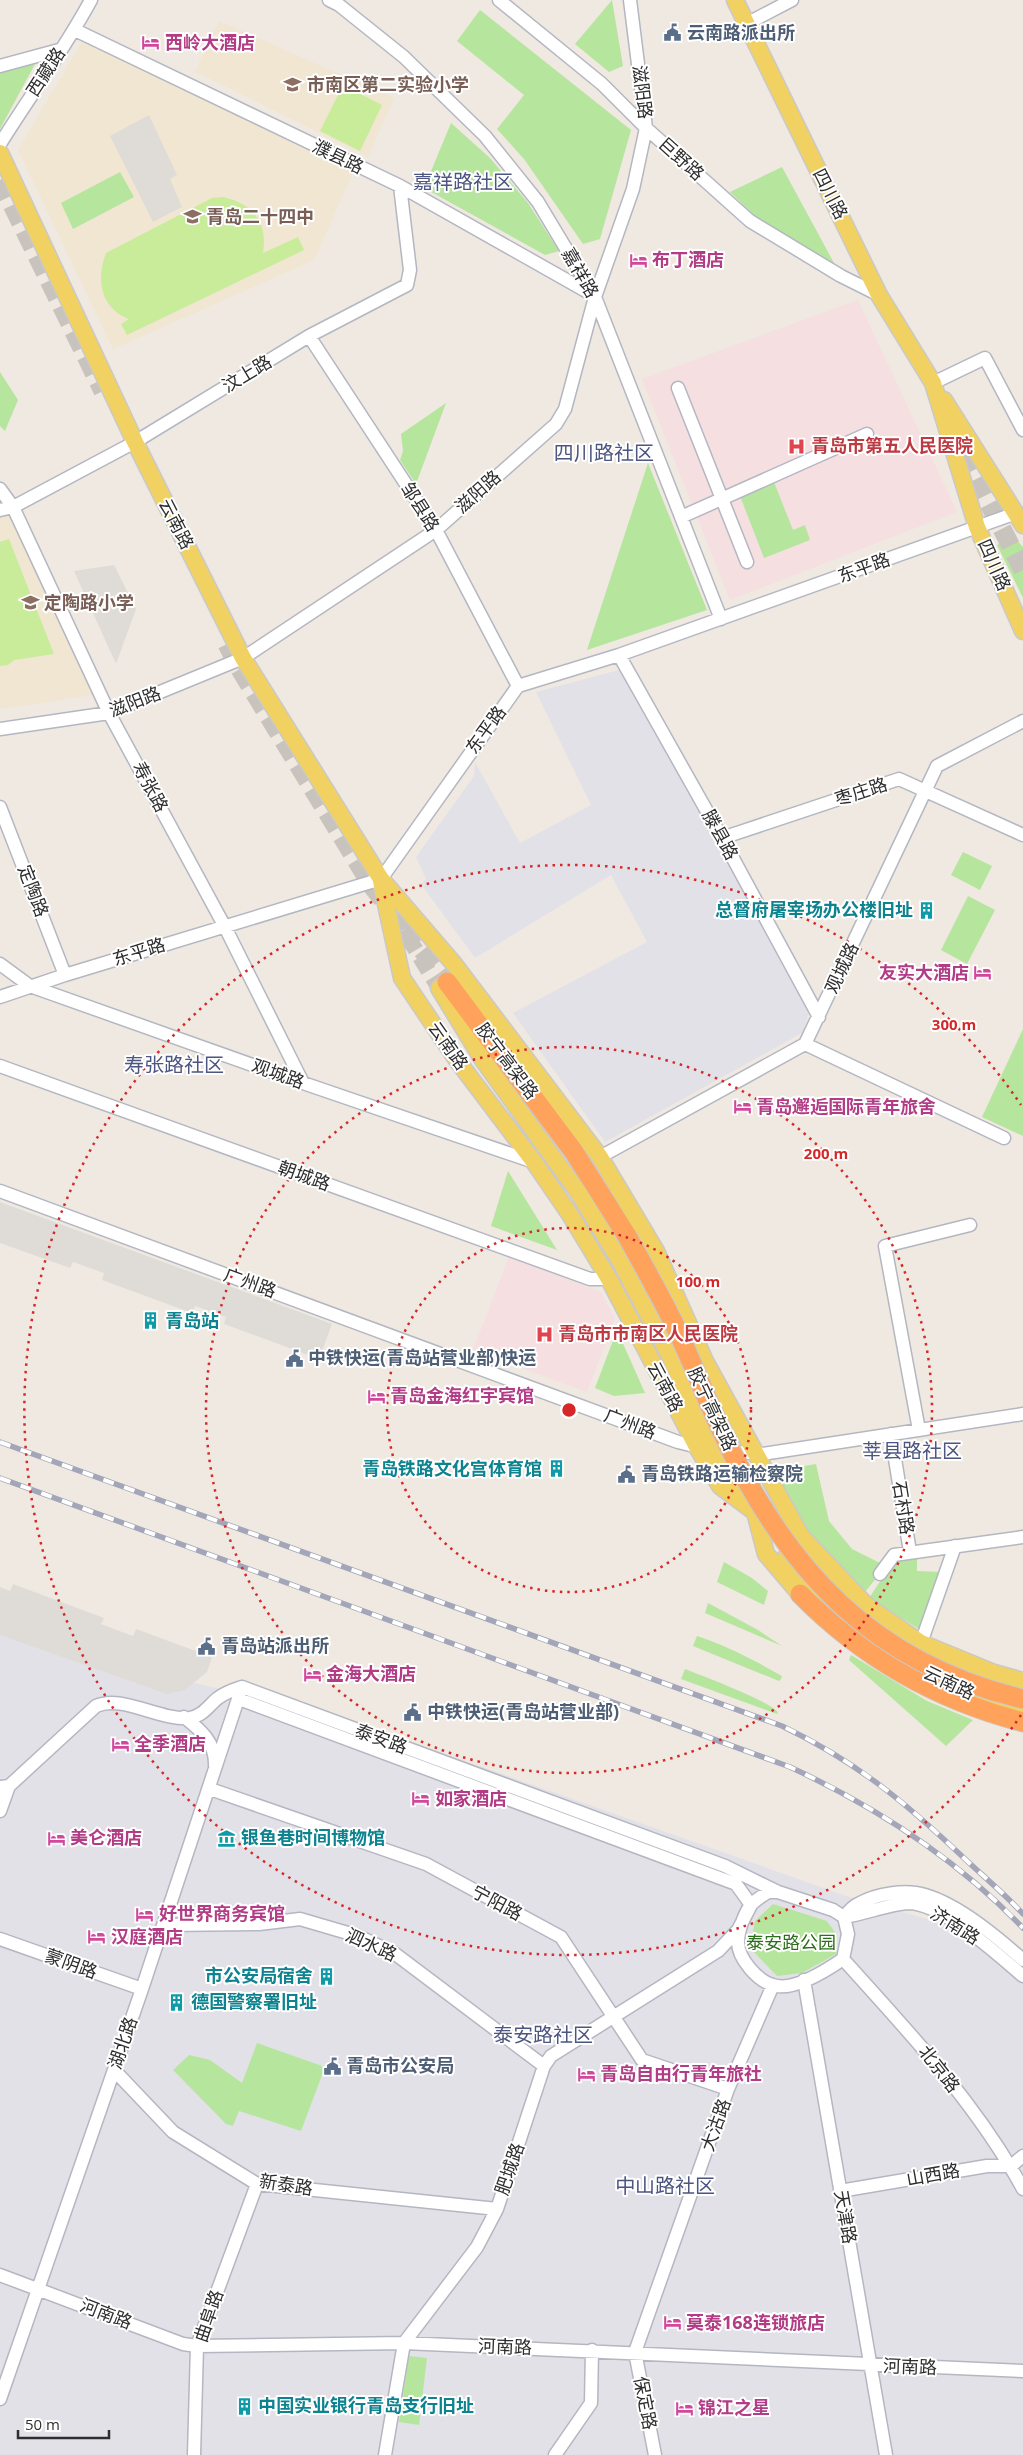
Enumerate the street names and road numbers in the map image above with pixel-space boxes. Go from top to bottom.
street label: 西藏路 [20,42,70,101]
street label: 滋阳路 [628,64,658,120]
street label: 巨野路 [654,131,710,185]
street label: 濮县路 [309,133,368,179]
street label: 四川路 [808,164,854,223]
street label: 嘉祥路 [557,243,605,302]
street label: 汶上路 [217,349,276,397]
street label: 滋阳路 [449,464,505,518]
street label: 邹县路 [396,477,445,536]
street label: 云南路 [154,494,200,553]
street label: 四川路 [973,535,1017,594]
street label: 东平路 [834,547,893,588]
street label: 滋阳路 [105,680,164,722]
street label: 东平路 [460,701,511,758]
street label: 寿张路 [128,757,174,816]
street label: 枣庄路 [831,771,890,811]
street label: 滕县路 [697,805,744,864]
street label: 定陶路 [13,861,55,920]
street label: 东平路 [109,932,168,970]
street label: 观城路 [819,938,863,997]
street label: 云南路 [424,1016,474,1074]
street label: 胶宁高架路 [471,1017,544,1104]
street label: 观城路 [249,1053,308,1094]
street label: 朝城路 [275,1155,334,1196]
street label: 广州路 [221,1262,280,1303]
street label: 云南路 [643,1357,689,1416]
street label: 胶宁高架路 [683,1363,743,1454]
street label: 广州路 [601,1402,660,1444]
street label: 石村路 [888,1479,920,1536]
street label: 云南路 [920,1660,979,1704]
street label: 泰安路 [352,1718,411,1759]
street label: 宁阳路 [468,1879,527,1925]
street label: 济南路 [926,1901,985,1950]
street label: 泗水路 [342,1922,401,1966]
street label: 蒙阴路 [42,1943,101,1984]
street label: 湖北路 [102,2013,142,2072]
street label: 北京路 [914,2040,966,2097]
street label: 大沽路 [695,2095,736,2154]
street label: 肥城路 [489,2139,529,2198]
street label: 山西路 [904,2158,961,2191]
street label: 新泰路 [258,2168,315,2200]
street label: 天津路 [829,2188,862,2245]
street label: 曲阜路 [188,2286,228,2345]
street label: 河南路 [77,2292,136,2334]
street label: 河南路 [478,2333,532,2359]
street label: 河南路 [883,2353,937,2379]
street label: 保定路 [629,2374,663,2432]

